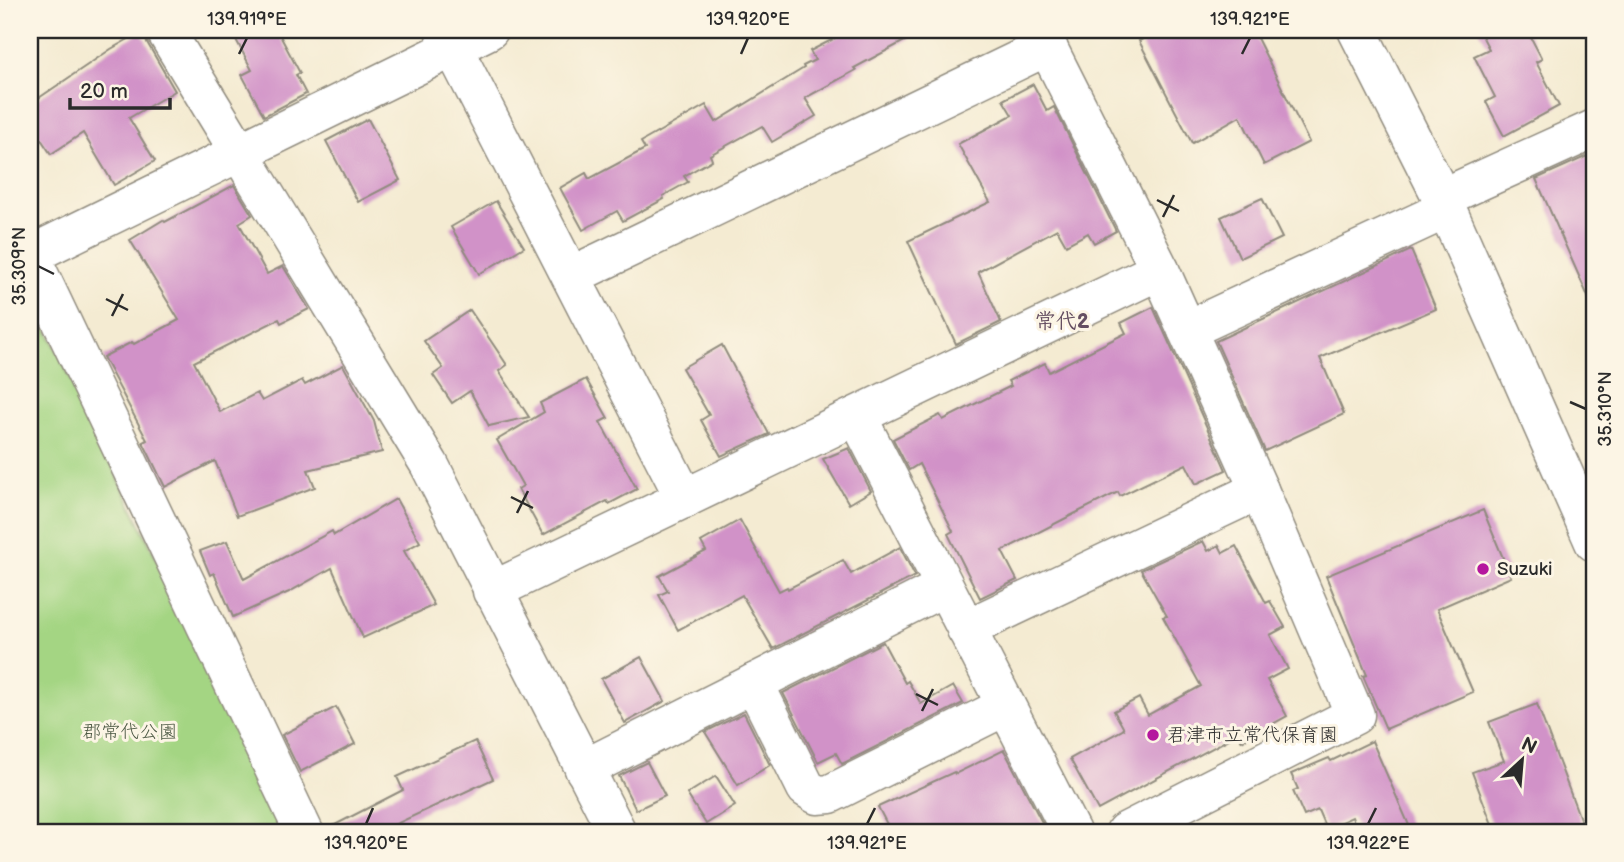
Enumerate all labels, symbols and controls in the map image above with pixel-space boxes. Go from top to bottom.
text: 139.919°E [207,9,287,30]
text: 139.920°E [706,9,790,30]
text: 139.921°E [1210,9,1290,30]
scale bar [70,66,170,110]
text: 20 m [80,79,128,104]
text: 35.309°N [9,227,30,305]
district label: 常代2 [1035,309,1090,334]
text: 35.310°N [1595,371,1616,447]
place label: Suzuki [1497,558,1553,581]
marker: Suzuki [1475,561,1491,577]
park label: 郡常代公園 [82,721,178,744]
place label: 君津市立常代保育園 [1167,724,1338,747]
north arrow [1488,726,1558,796]
marker: 君津市立常代保育園 [1145,727,1161,743]
text: N [1517,733,1540,760]
text: 139.920°E [324,833,408,854]
text: 139.921°E [827,833,907,854]
text: 139.922°E [1326,833,1410,854]

